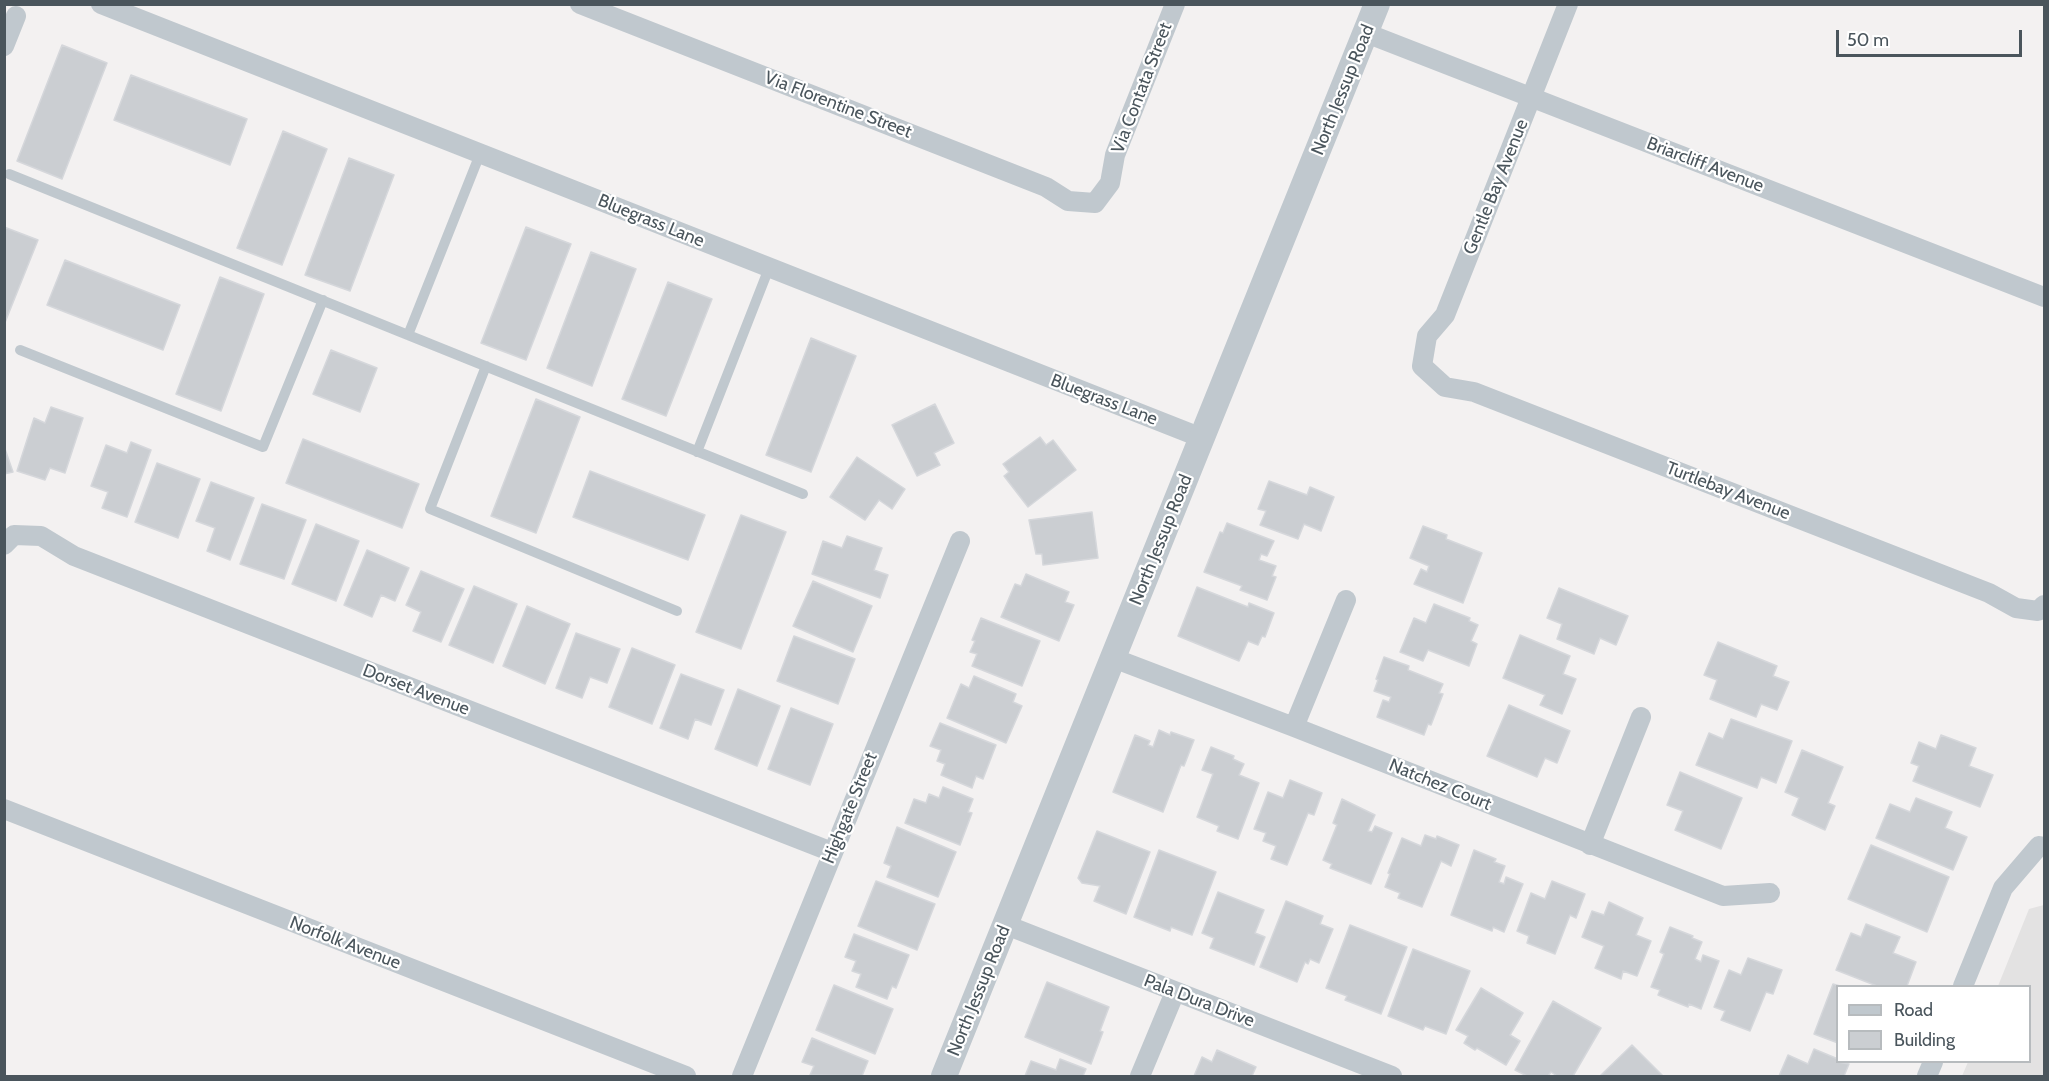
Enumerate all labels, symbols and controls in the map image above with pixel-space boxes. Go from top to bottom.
scale bar [1839,18,2025,56]
street label: Via Contata Street [1107,19,1177,157]
street label: North Jessup Road [1307,22,1379,158]
text: 50 m [1847,29,1889,51]
street label: Via Florentine Street [761,67,915,143]
street label: Gentle Bay Avenue [1459,116,1533,258]
street label: Briarcliff Avenue [1643,133,1767,197]
street label: Bluegrass Lane [595,190,707,252]
street label: Bluegrass Lane [1048,370,1160,430]
street label: Turtlebay Avenue [1663,457,1793,525]
street label: North Jessup Road [1125,472,1197,608]
street label: Dorset Avenue [360,660,472,720]
street label: Highgate Street [818,749,882,867]
street label: Natchez Court [1386,755,1494,815]
street label: Norfolk Avenue [286,912,404,974]
street label: North Jessup Road [943,923,1015,1059]
street label: Pala Dura Drive [1141,970,1257,1032]
legend [1836,985,2031,1063]
text: Road [1894,999,1933,1021]
text: Building [1894,1029,1955,1051]

